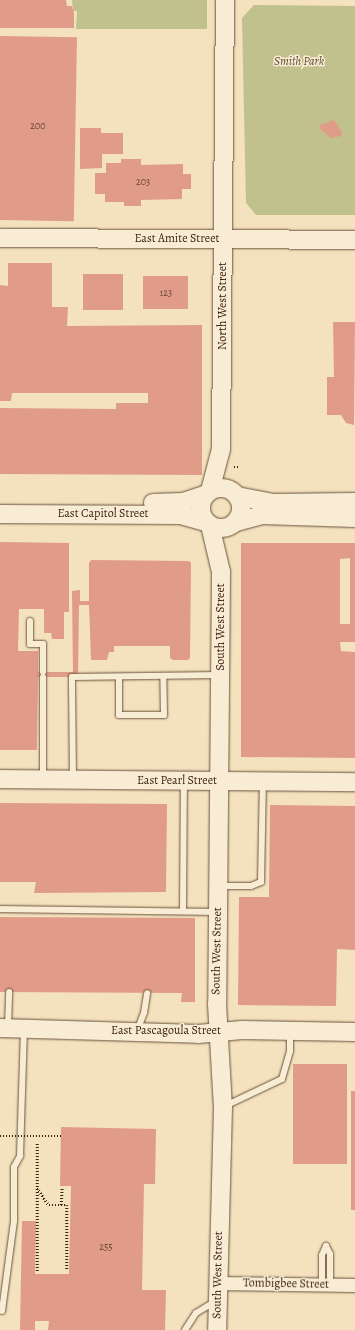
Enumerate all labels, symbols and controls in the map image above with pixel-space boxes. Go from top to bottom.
park label: Smith Park [274,55,324,69]
house number: 200 [30,120,46,132]
house number: 203 [136,176,150,188]
street label: East Amite Street [135,232,219,246]
street label: North West Street [216,262,230,350]
house number: 123 [160,287,172,299]
street label: East Capitol Street [57,507,149,521]
street label: South West Street [214,583,228,671]
street label: East Pearl Street [137,774,217,788]
street label: South West Street [209,907,225,995]
street label: East Pascagoula Street [111,1024,221,1038]
street label: South West Street [210,1231,226,1319]
house number: 255 [99,1241,113,1253]
street label: Tombigbee Street [243,1276,329,1292]

